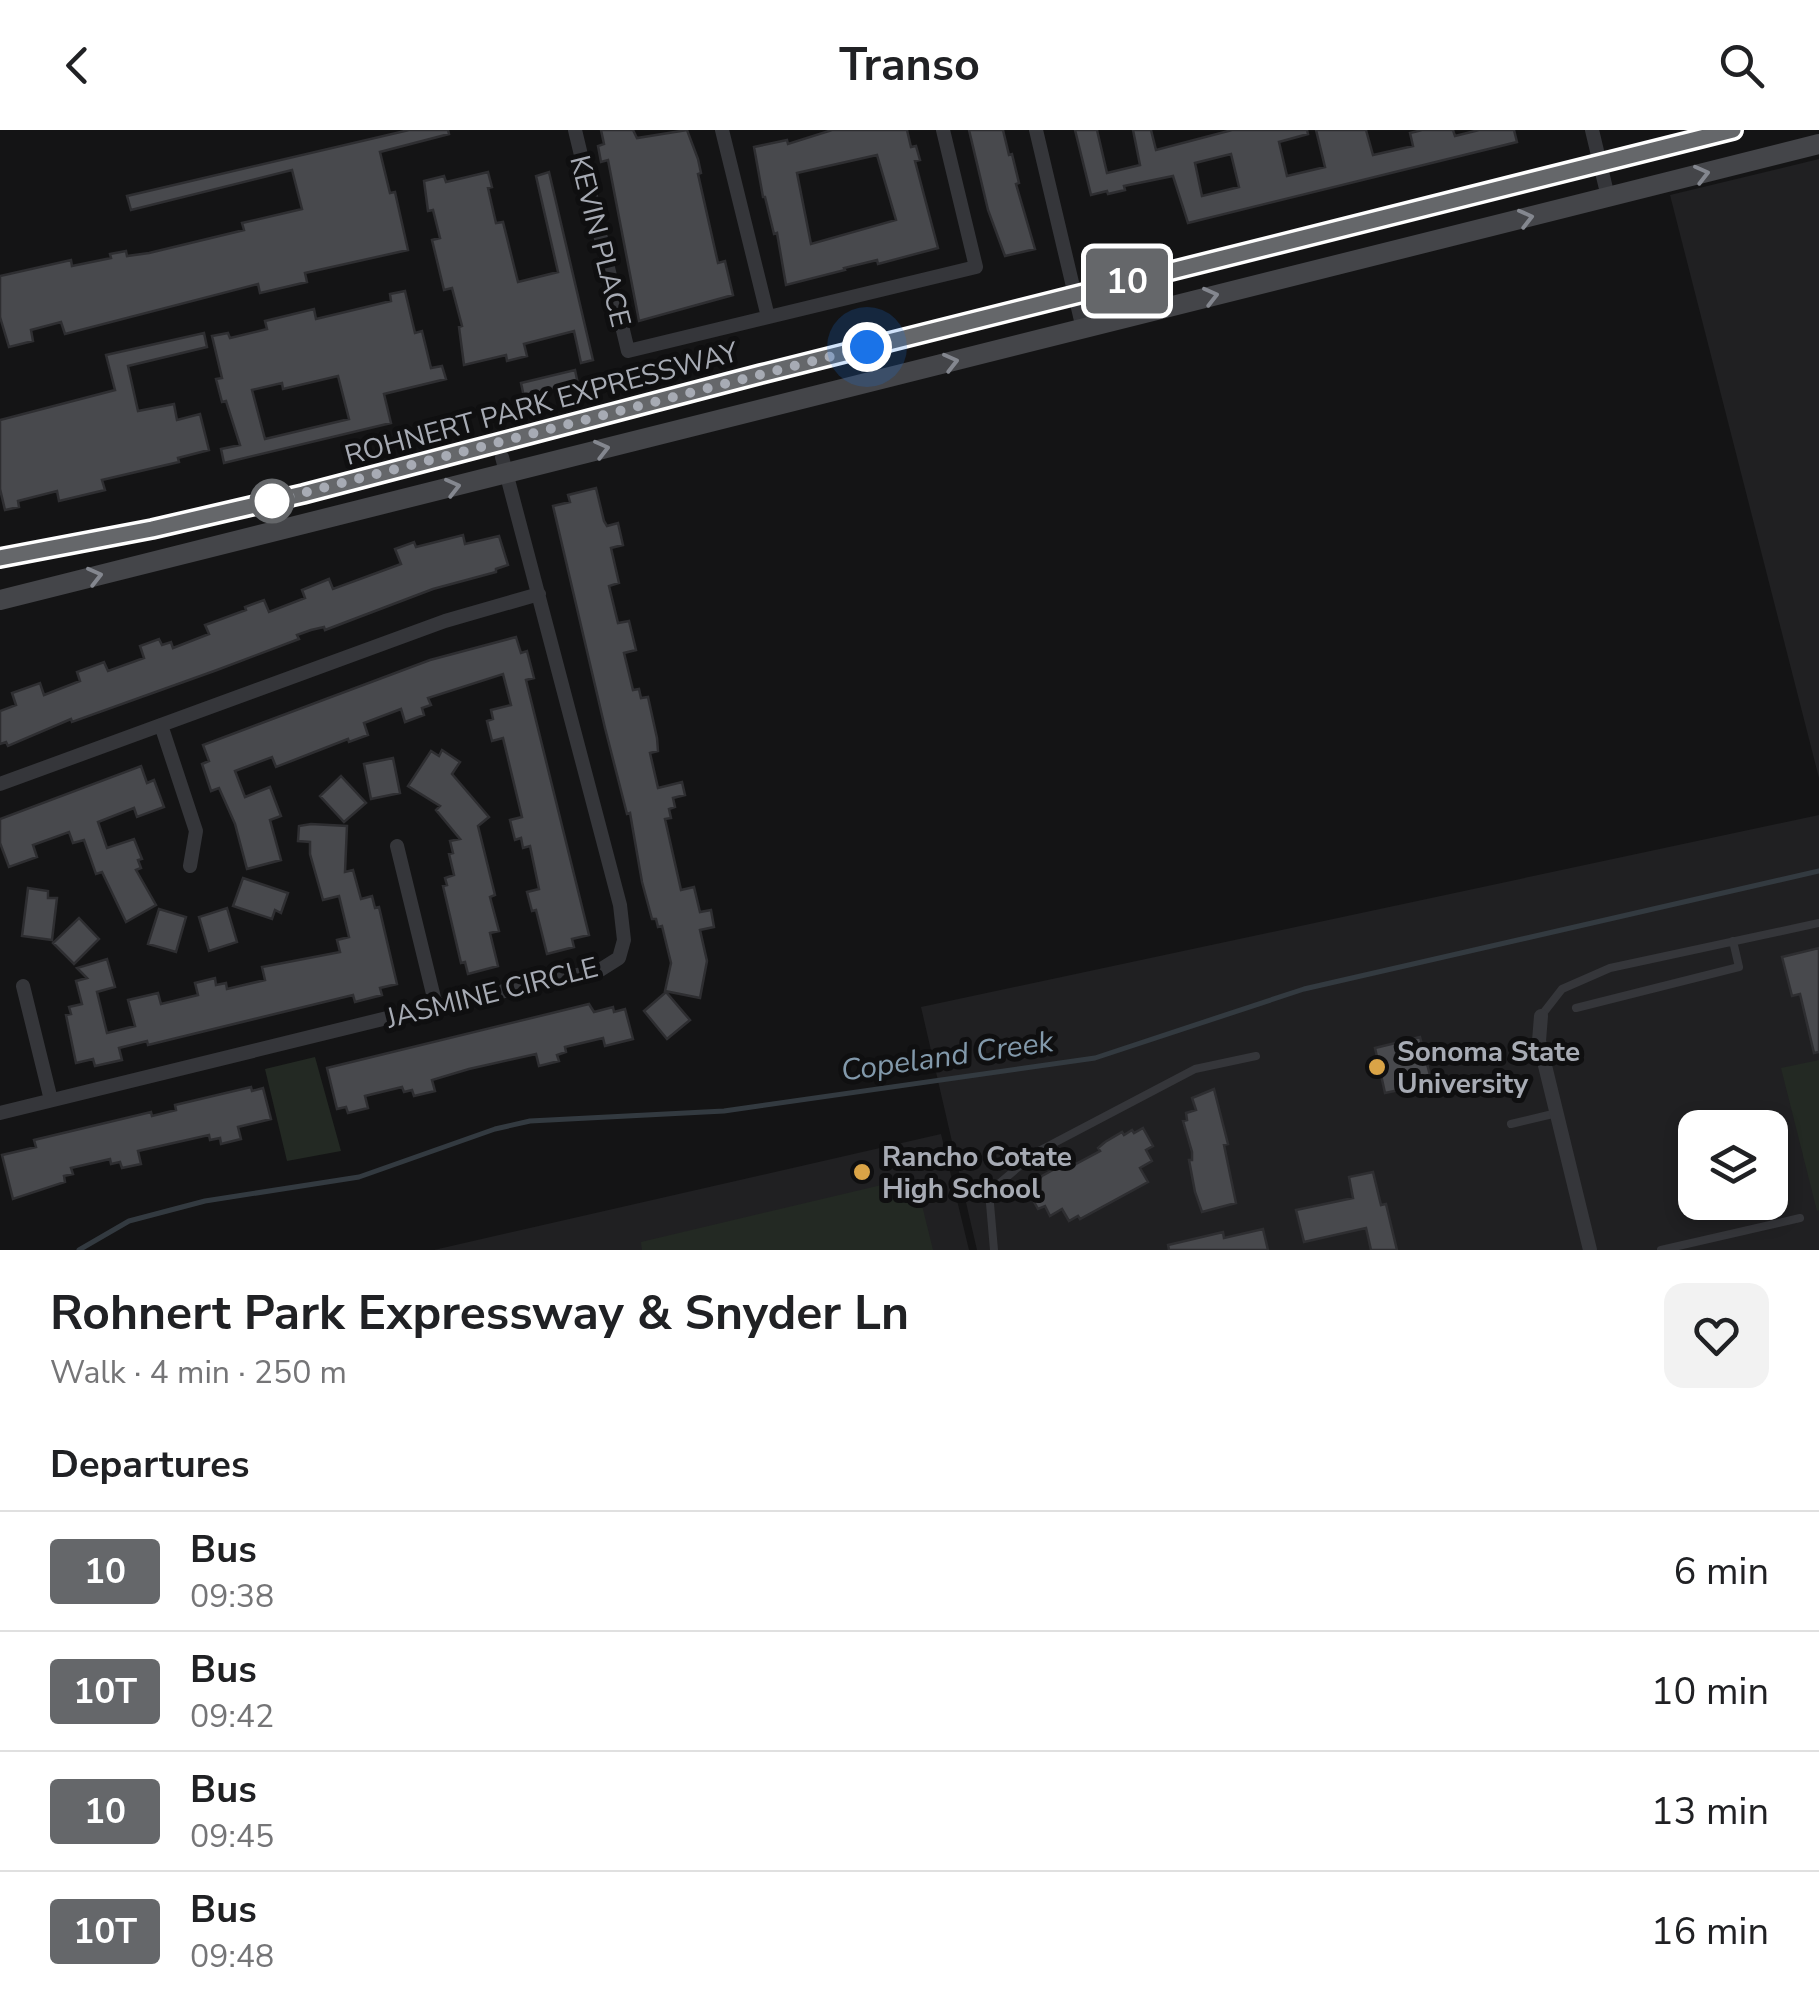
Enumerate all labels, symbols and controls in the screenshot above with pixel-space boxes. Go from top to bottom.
text: Transo [839,35,980,96]
icon: back [50,38,105,93]
icon: search [1714,38,1769,93]
street label: KEVIN PLACE [560,151,640,331]
one-way arrow [1693,164,1711,185]
one-way arrow [1517,208,1535,229]
line badge: 10 [1082,248,1172,314]
text: 10 [1106,258,1148,305]
one-way arrow [1202,287,1219,308]
your location [842,322,892,372]
street label: ROHNERT PARK EXPRESSWAY [340,333,743,475]
one-way arrow [942,352,959,373]
one-way arrow [593,440,610,461]
one-way arrow [444,477,461,498]
unlabelled marker [251,480,293,522]
one-way arrow [86,567,103,588]
street label: JASMINE CIRCLE [381,948,602,1038]
water label: Copeland Creek [838,1021,1057,1092]
place label: Sonoma State University [1397,1033,1580,1103]
marker: Sonoma State University [1366,1056,1388,1078]
map controls [1678,1110,1788,1220]
button: layers [1678,1110,1788,1220]
place label: Rancho Cotate High School [882,1138,1072,1208]
marker: Rancho Cotate High School [851,1161,873,1183]
text: Rohnert Park Expressway & Snyder Ln [50,1280,909,1346]
button: heart [1664,1283,1769,1388]
text: Walk · 4 min · 250 m [50,1351,347,1394]
text: Departures [50,1439,249,1490]
text: Bus [190,1524,257,1575]
text: 6 min [1674,1546,1769,1597]
text: 10 [84,1548,126,1595]
text: 09:38 [190,1575,274,1618]
text: Bus [190,1644,257,1695]
text: 10 min [1651,1666,1769,1717]
text: 10T [73,1668,137,1715]
text: 09:42 [190,1695,274,1738]
text: Bus [190,1764,257,1815]
text: 13 min [1651,1786,1769,1837]
text: 10 [84,1788,126,1835]
text: 09:45 [190,1815,274,1858]
text: Bus [190,1884,257,1935]
text: 16 min [1651,1906,1769,1957]
text: 10T [73,1908,137,1955]
text: 09:48 [190,1935,274,1978]

